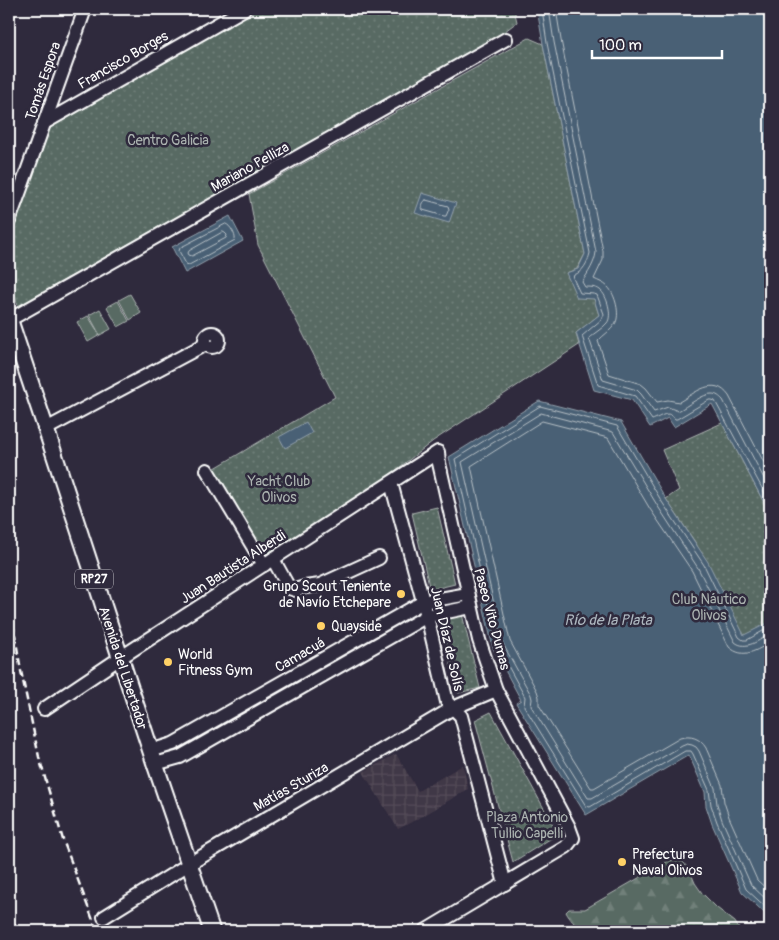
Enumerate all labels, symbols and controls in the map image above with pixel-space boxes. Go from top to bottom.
street label: Francisco Borges [75,27,172,93]
scale bar [592,28,722,60]
text: 100 m [599,36,642,55]
street label: Tomás Espora [22,40,64,122]
park label: Centro Galicia [127,132,209,149]
street label: Mariano Pelliza [208,139,292,195]
park label: Yacht Club Olivos [247,473,310,506]
street label: Juan Bautista Alberdi [177,526,289,607]
street label: Paseo Vito Dumas [470,566,514,673]
road number: RP27 [75,570,113,588]
place label: Grupo Scout Teniente de Navío Etchepare [263,578,391,611]
street label: Juan Díaz de Solís [427,585,467,693]
marker: Grupo Scout Teniente de Navío Etchepare [395,588,407,600]
park label: Club Náutico Olivos [672,591,747,624]
street label: Avenida del Libertador [95,604,151,732]
water label: Río de la Plata [564,611,653,630]
place label: Quayside [331,618,382,635]
marker: Quayside [315,620,327,632]
street label: Camacuá [272,634,328,676]
place label: World Fitness Gym [178,646,253,679]
marker: World Fitness Gym [162,656,174,668]
street label: Matías Sturiza [251,759,331,815]
park label: Plaza Antonio Tullio Capelli [486,809,569,842]
place label: Prefectura Naval Olivos [632,846,703,879]
marker: Prefectura Naval Olivos [616,856,628,868]

